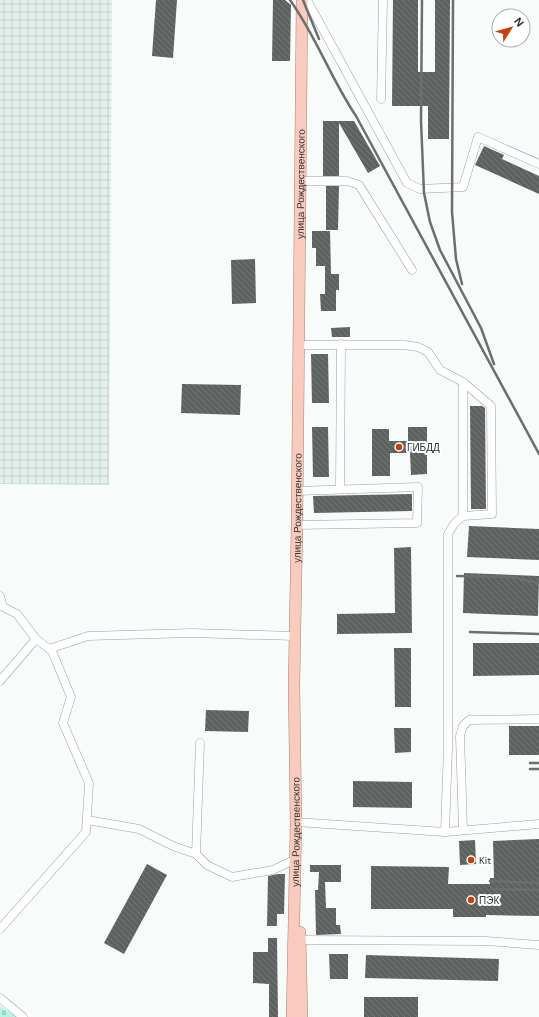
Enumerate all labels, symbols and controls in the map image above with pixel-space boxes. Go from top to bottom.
north arrow [491,8,531,48]
text: N [511,15,527,29]
street label: улица Рождественского [293,129,307,239]
place label: ГИБДД [407,441,440,454]
marker: ГИБДД [394,442,404,452]
street label: улица Рождественского [290,453,304,563]
street label: улица Рождественского [288,777,302,887]
place label: Kit [479,854,491,867]
marker: Kit [466,855,476,865]
place label: ПЭК [479,894,499,907]
marker: ПЭК [466,895,476,905]

